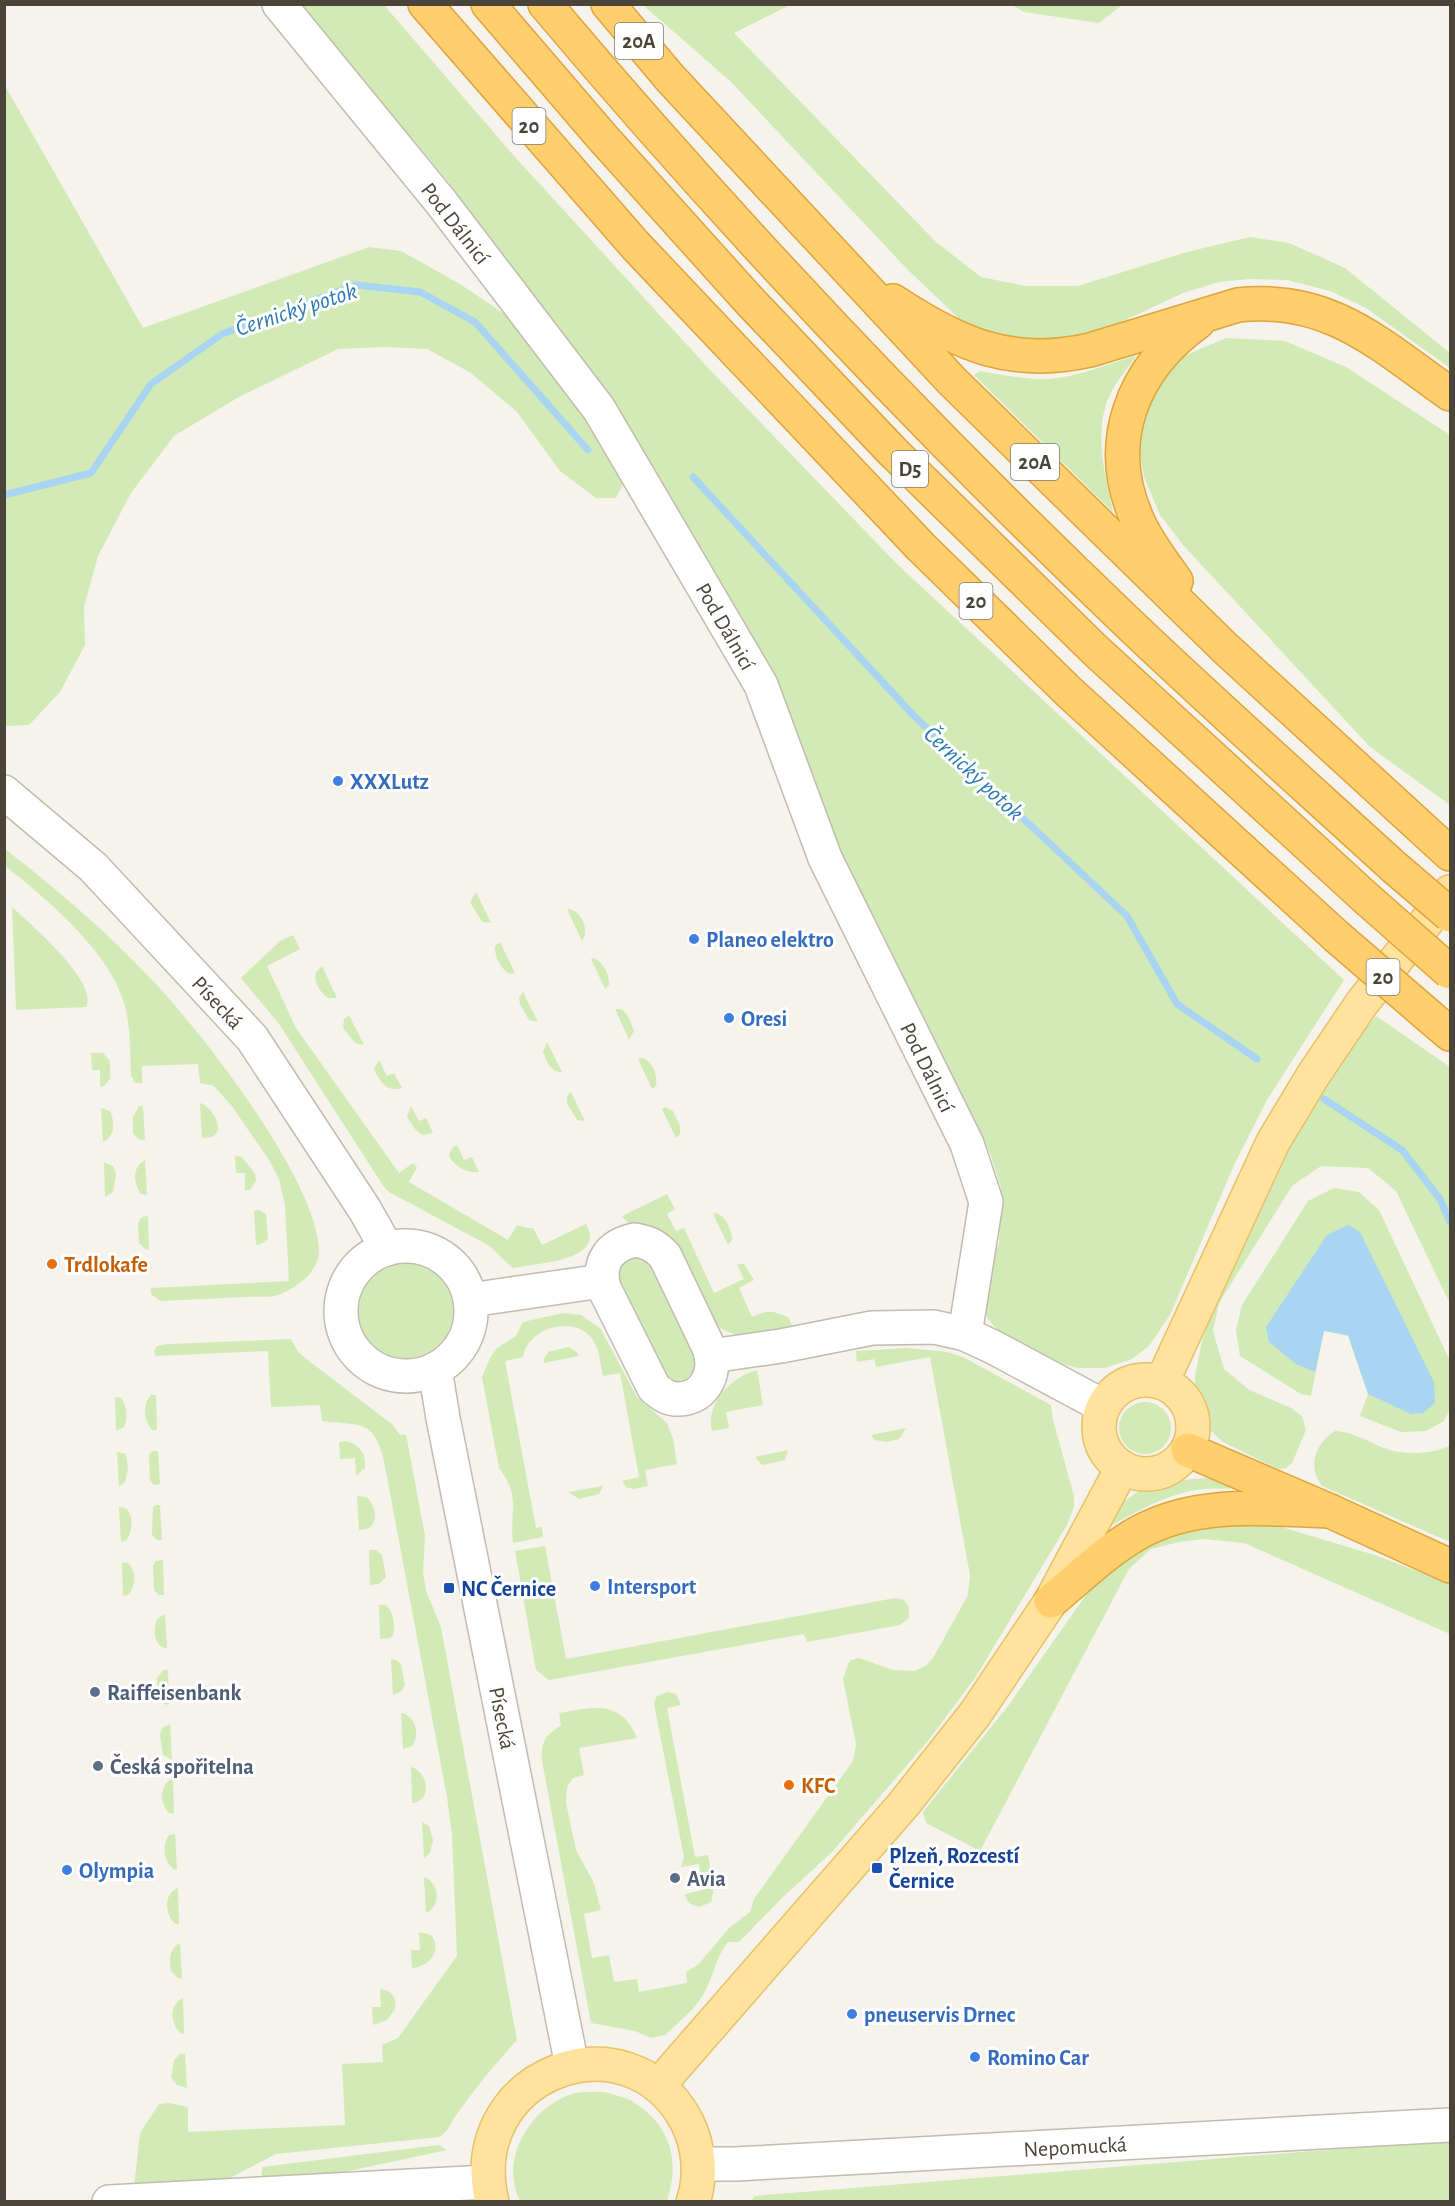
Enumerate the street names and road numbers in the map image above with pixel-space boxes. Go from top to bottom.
road number: 20A [615,23,663,59]
road number: 20 [512,108,546,144]
street label: Pod Dálnicí [417,179,494,269]
road number: 20A [1011,444,1059,480]
road number: D5 [892,451,928,487]
street label: Pod Dálnicí [691,579,759,674]
road number: 20 [960,583,992,619]
road number: 20 [1366,959,1400,995]
street label: Písecká [188,972,247,1033]
street label: Pod Dálnicí [896,1019,958,1116]
street label: Písecká [485,1685,519,1751]
street label: Nepomucká [1023,2133,1127,2161]

